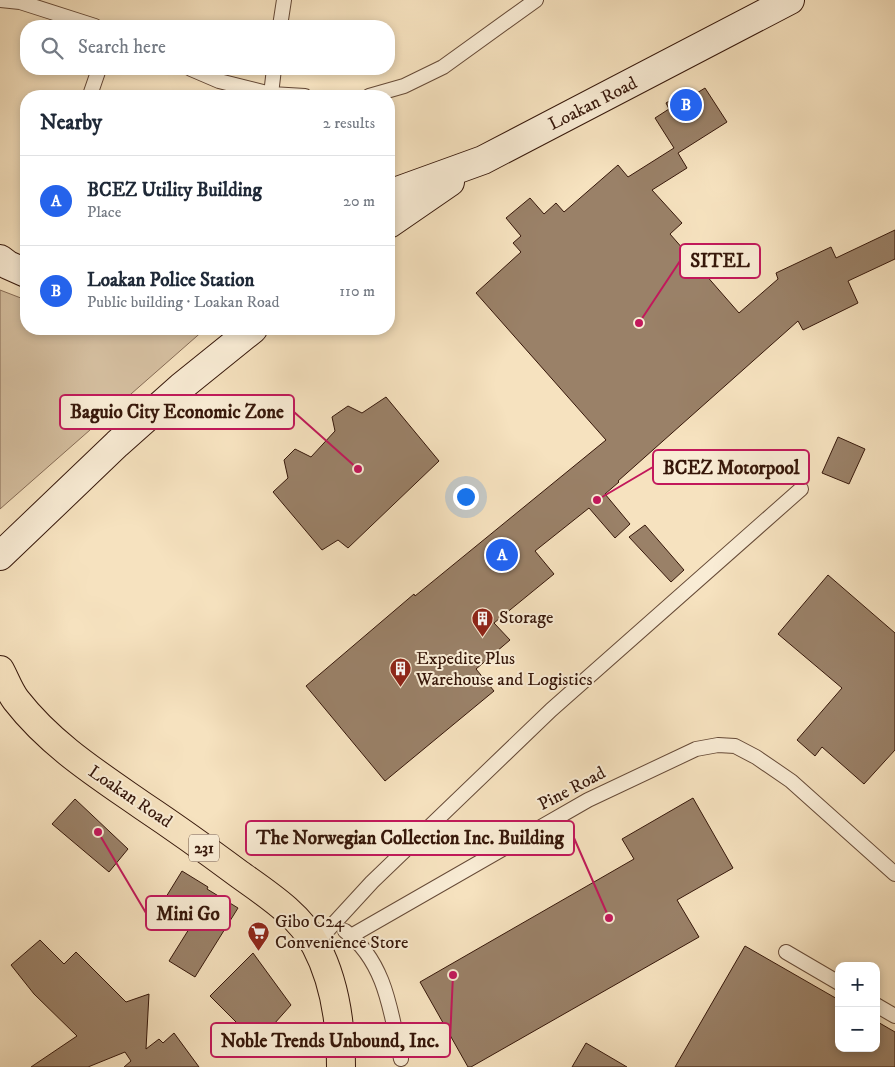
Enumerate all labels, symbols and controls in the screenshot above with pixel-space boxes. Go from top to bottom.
search box [20,20,395,75]
icon: search [38,34,66,62]
text: Search here [78,36,166,59]
street label: Loakan Road [545,72,641,136]
pin: B [670,86,702,124]
text: Nearby [40,110,102,136]
text: 2 results [323,113,375,133]
text: BCEZ Utility Building [87,179,262,202]
text: A [51,191,61,211]
text: 20 m [343,191,375,211]
text: Place [87,202,121,222]
callout: SITEL [680,244,760,278]
text: SITEL [690,250,750,273]
text: Loakan Police Station [87,269,254,292]
text: B [51,281,61,301]
text: 110 m [339,281,375,301]
text: Public building · Loakan Road [87,292,280,312]
callout: Baguio City Economic Zone [60,395,294,429]
text: Baguio City Economic Zone [70,401,284,424]
callout: BCEZ Motorpool [653,450,809,484]
text: BCEZ Motorpool [663,457,800,480]
your location [453,484,479,510]
pin: A [486,536,518,574]
building icon: Storage [471,606,495,637]
place label: Storage [499,607,553,629]
place label: Expedite Plus Warehouse and Logistics [415,648,593,691]
building icon: Expedite Plus Warehouse and Logistics [388,657,412,688]
street label: Loakan Road [84,761,176,833]
street label: Pine Road [535,762,609,816]
callout: The Norwegian Collection Inc. Building [246,821,574,855]
text: The Norwegian Collection Inc. Building [255,827,564,850]
road number: 231 [189,834,219,861]
callout: Mini Go [146,896,230,930]
text: Mini Go [156,903,220,926]
place label: Gibo C24 Convenience Store [275,911,408,954]
supermarket icon: Gibo C24 Convenience Store [247,920,271,951]
map controls [835,962,880,1052]
button: + [835,962,880,1007]
button: − [835,1007,880,1052]
callout: Noble Trends Unbound, Inc. [211,1023,450,1057]
text: Noble Trends Unbound, Inc. [221,1030,440,1053]

